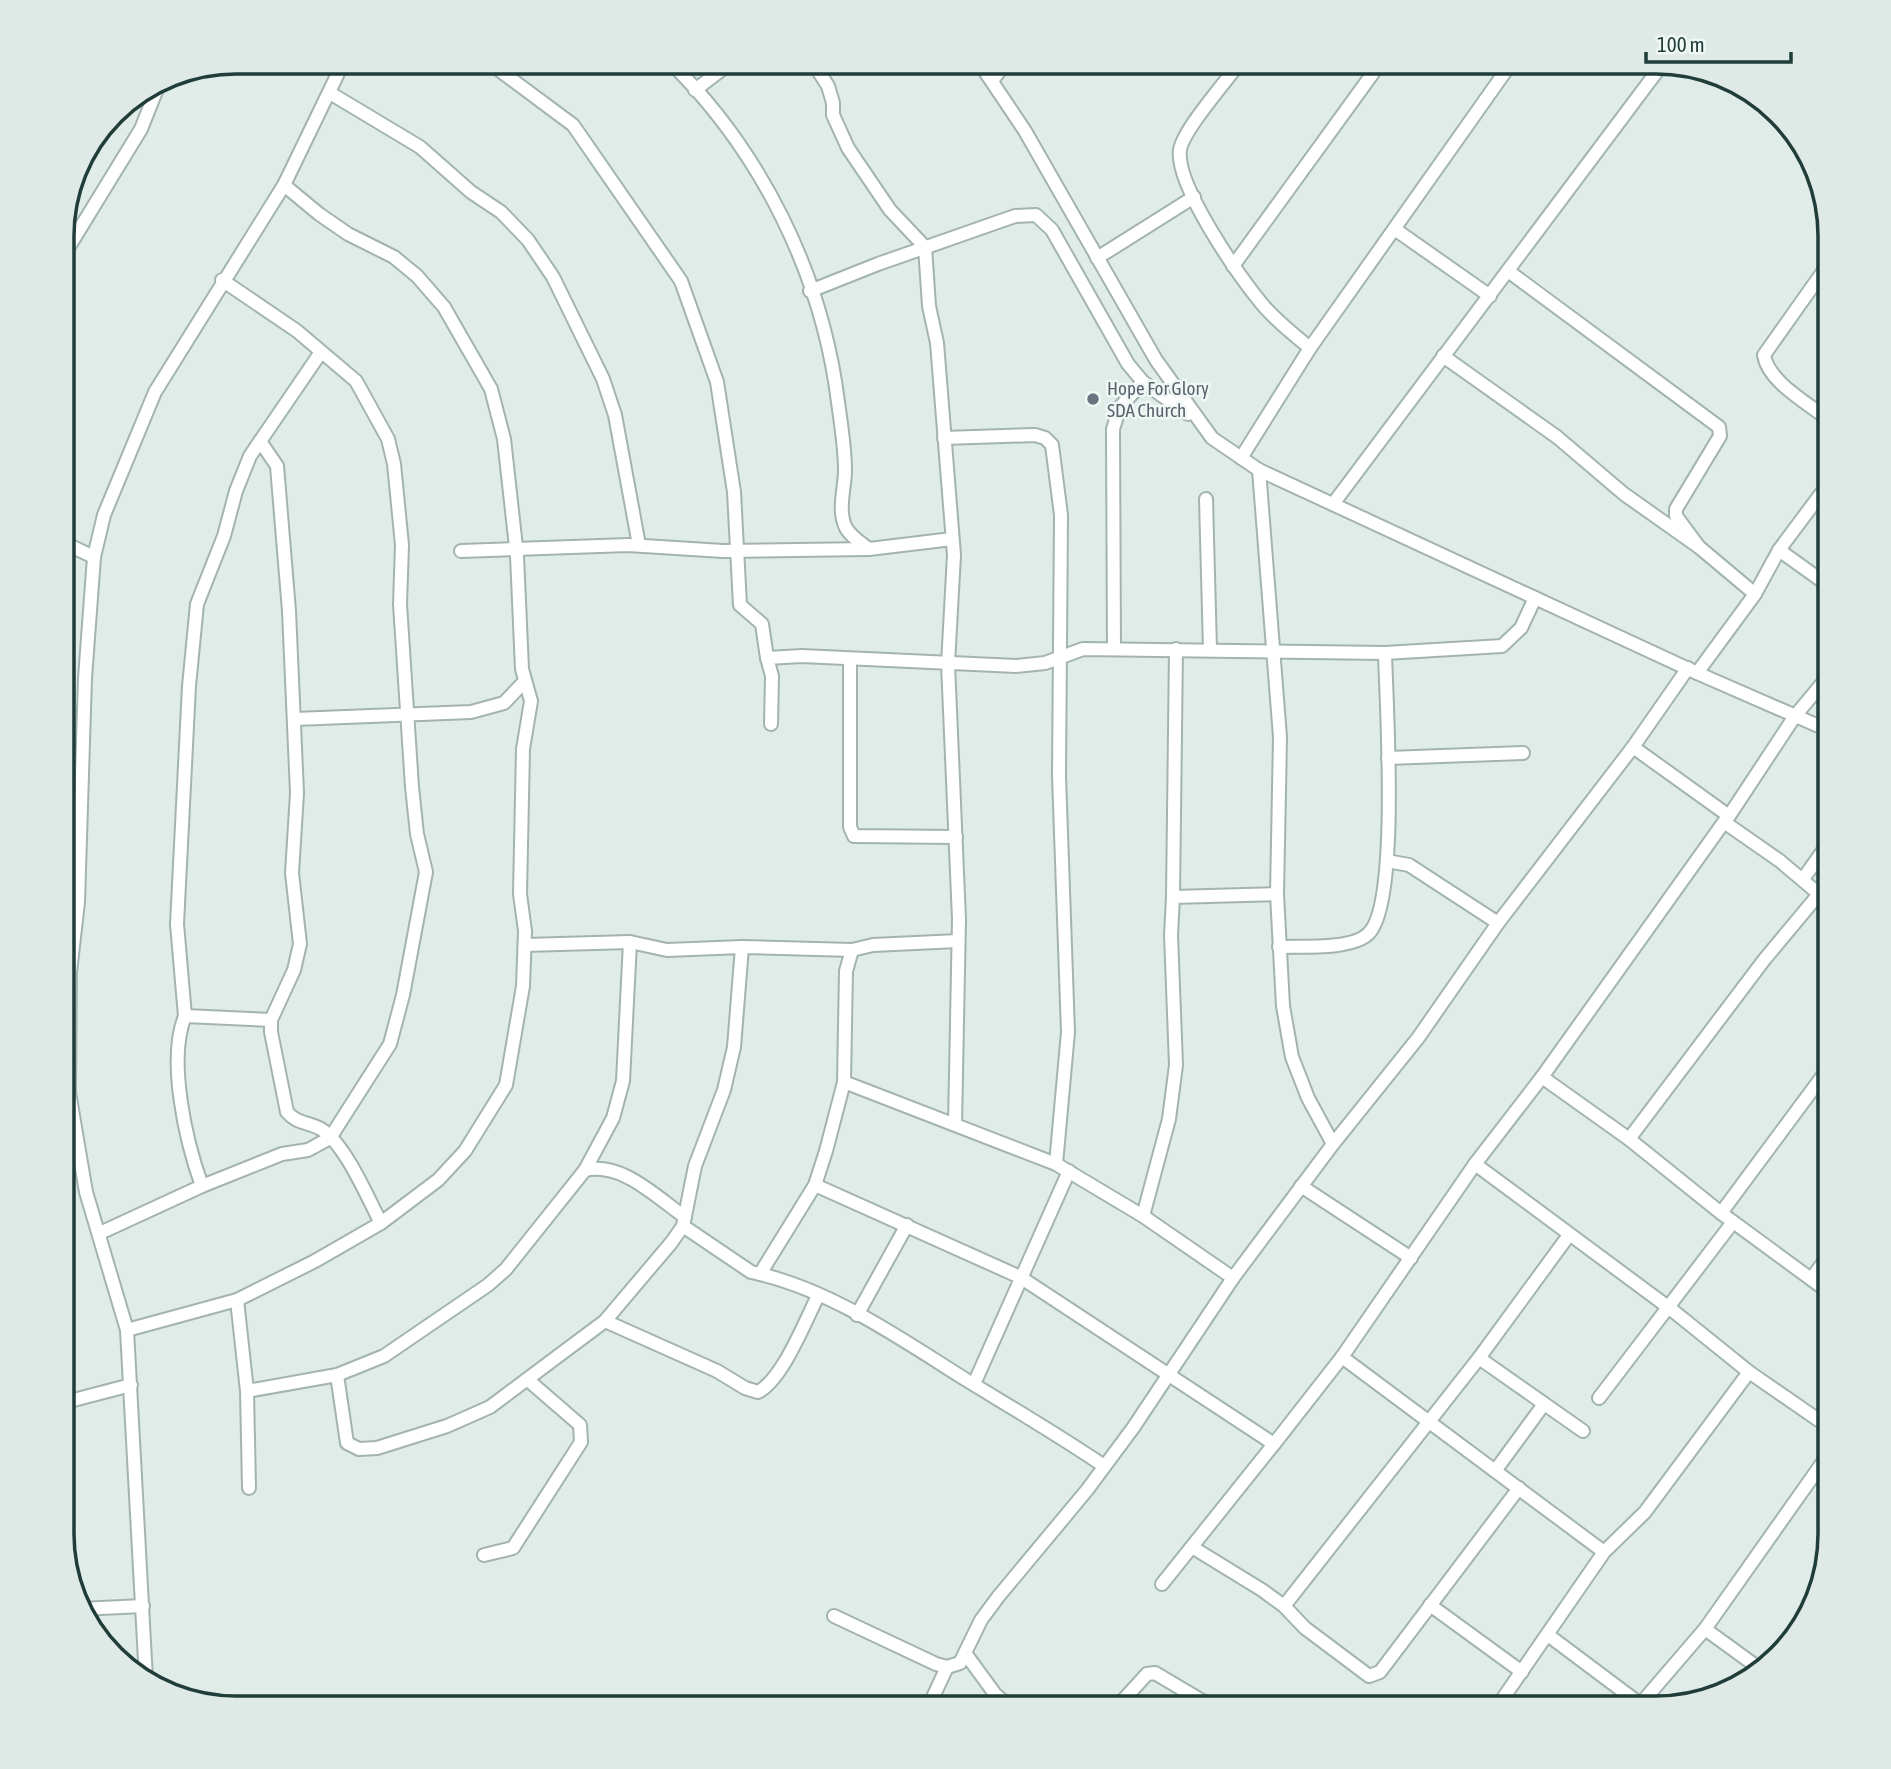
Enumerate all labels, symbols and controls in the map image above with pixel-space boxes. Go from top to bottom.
scale bar [1646,21,1791,65]
text: 100 m [1657,32,1705,56]
place label: Hope For Glory SDA Church [1107,377,1209,421]
marker: Hope For Glory SDA Church [1085,391,1101,407]

